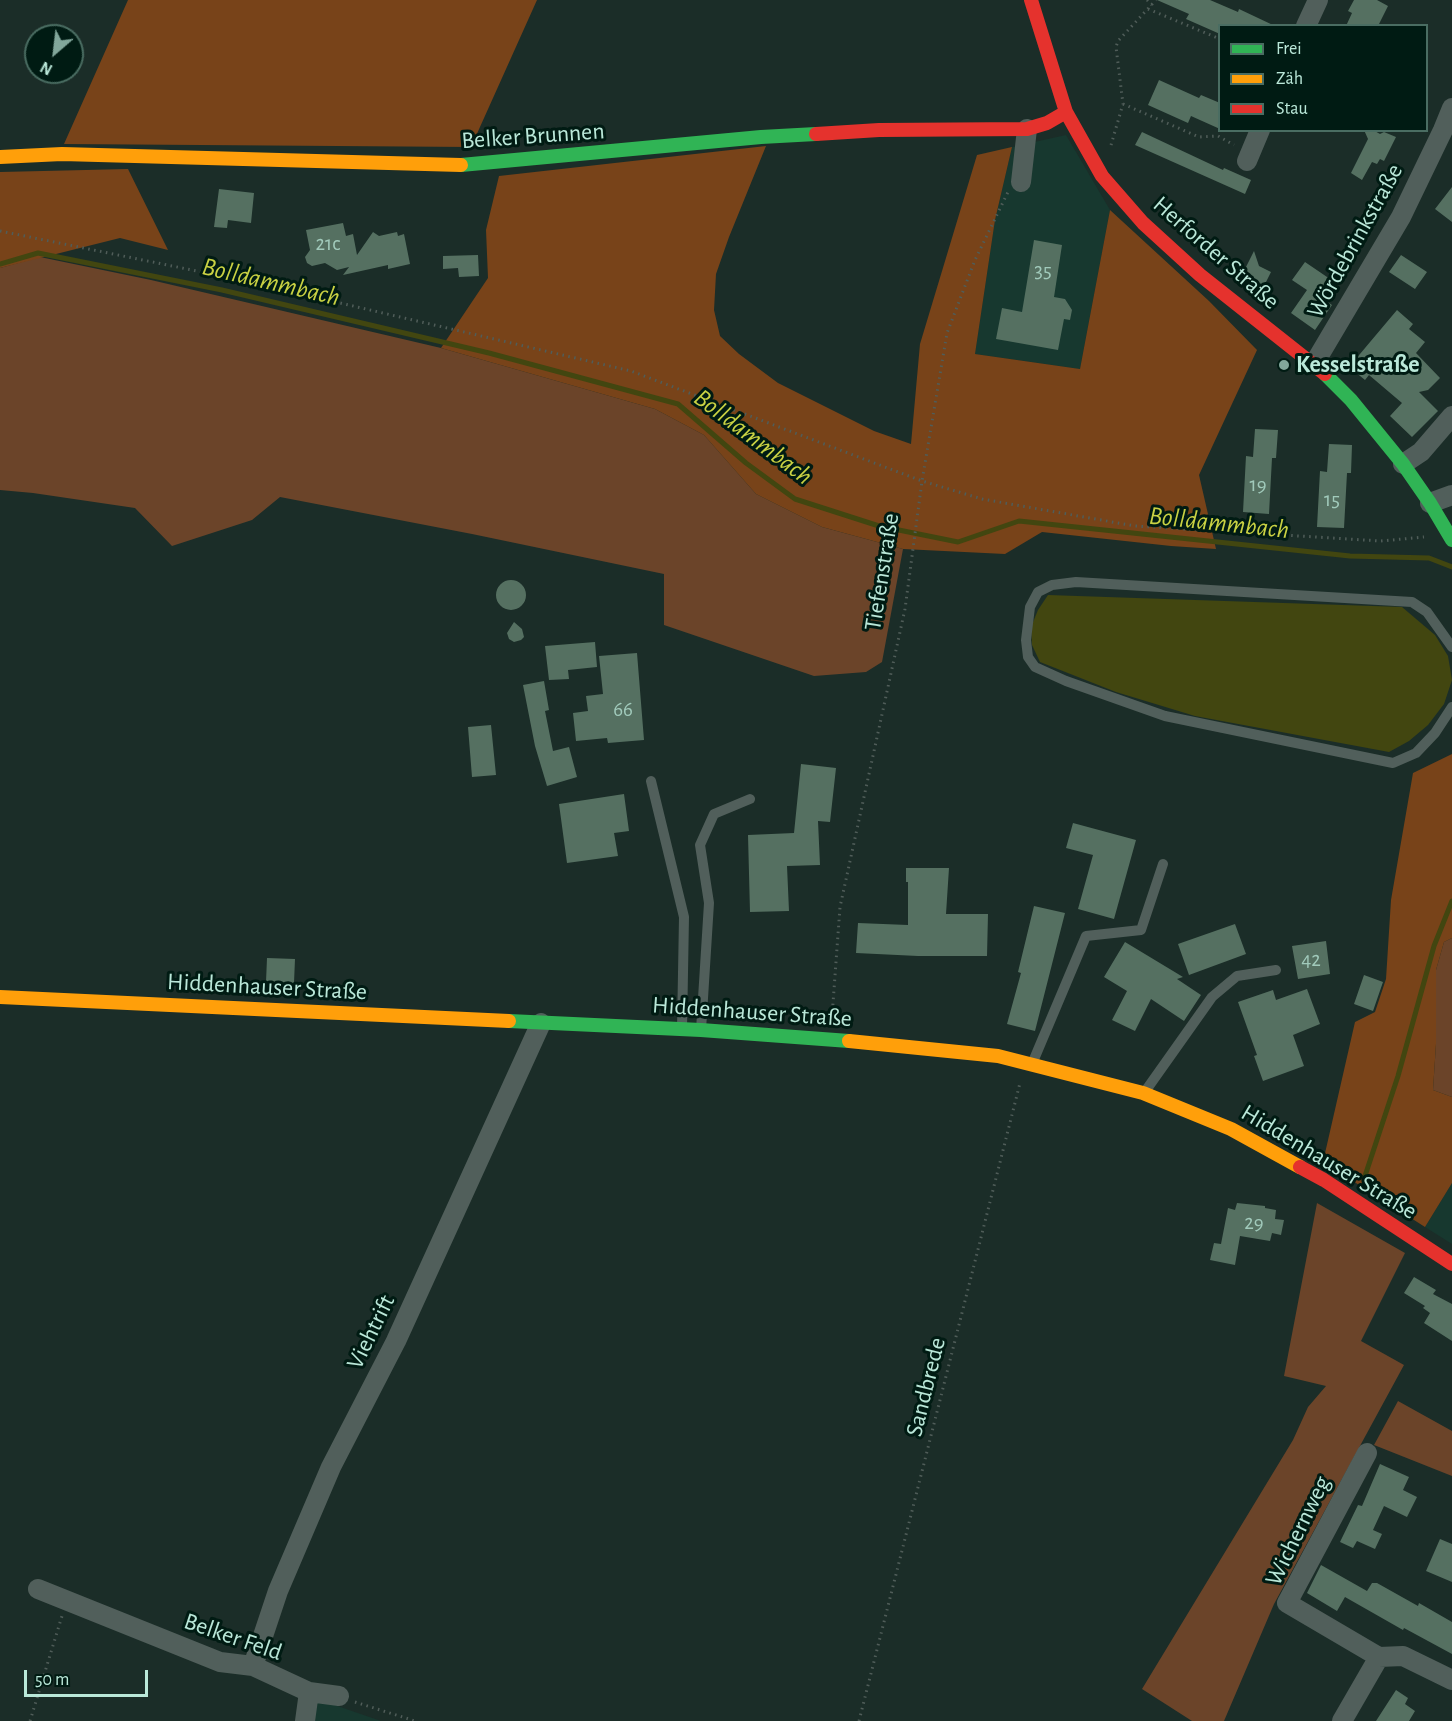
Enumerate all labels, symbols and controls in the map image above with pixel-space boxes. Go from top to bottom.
north arrow [24,24,84,84]
legend [1218,24,1428,132]
text: Frei [1276,40,1302,58]
text: N [38,58,55,78]
text: Zäh [1276,70,1303,88]
text: Stau [1276,100,1308,118]
street label: Belker Brunnen [460,117,606,155]
street label: Wördebrinkstraße [1301,159,1409,323]
street label: Herforder Straße [1147,190,1285,316]
house number: 21c [316,231,340,257]
water label: Bolldammbach [199,251,343,313]
house number: 35 [1034,258,1052,284]
place label: Kesselstraße [1296,351,1419,379]
marker: Kesselstraße [1277,358,1291,372]
water label: Bolldammbach [687,382,819,492]
house number: 19 [1249,472,1267,498]
house number: 15 [1324,487,1340,513]
water label: Bolldammbach [1147,500,1291,546]
street label: Tiefenstraße [859,511,905,633]
house number: 66 [613,697,633,723]
house number: 42 [1301,947,1321,973]
street label: Hiddenhauser Straße [166,967,368,1007]
street label: Hiddenhauser Straße [651,991,853,1033]
street label: Hiddenhauser Straße [1236,1098,1422,1226]
house number: 29 [1244,1210,1264,1236]
street label: Viehtrift [341,1290,401,1374]
street label: Sandbrede [900,1335,952,1439]
street label: Wichernweg [1259,1472,1337,1590]
street label: Belker Feld [180,1607,286,1667]
scale bar [27,1658,152,1696]
text: 50 m [35,1671,69,1689]

